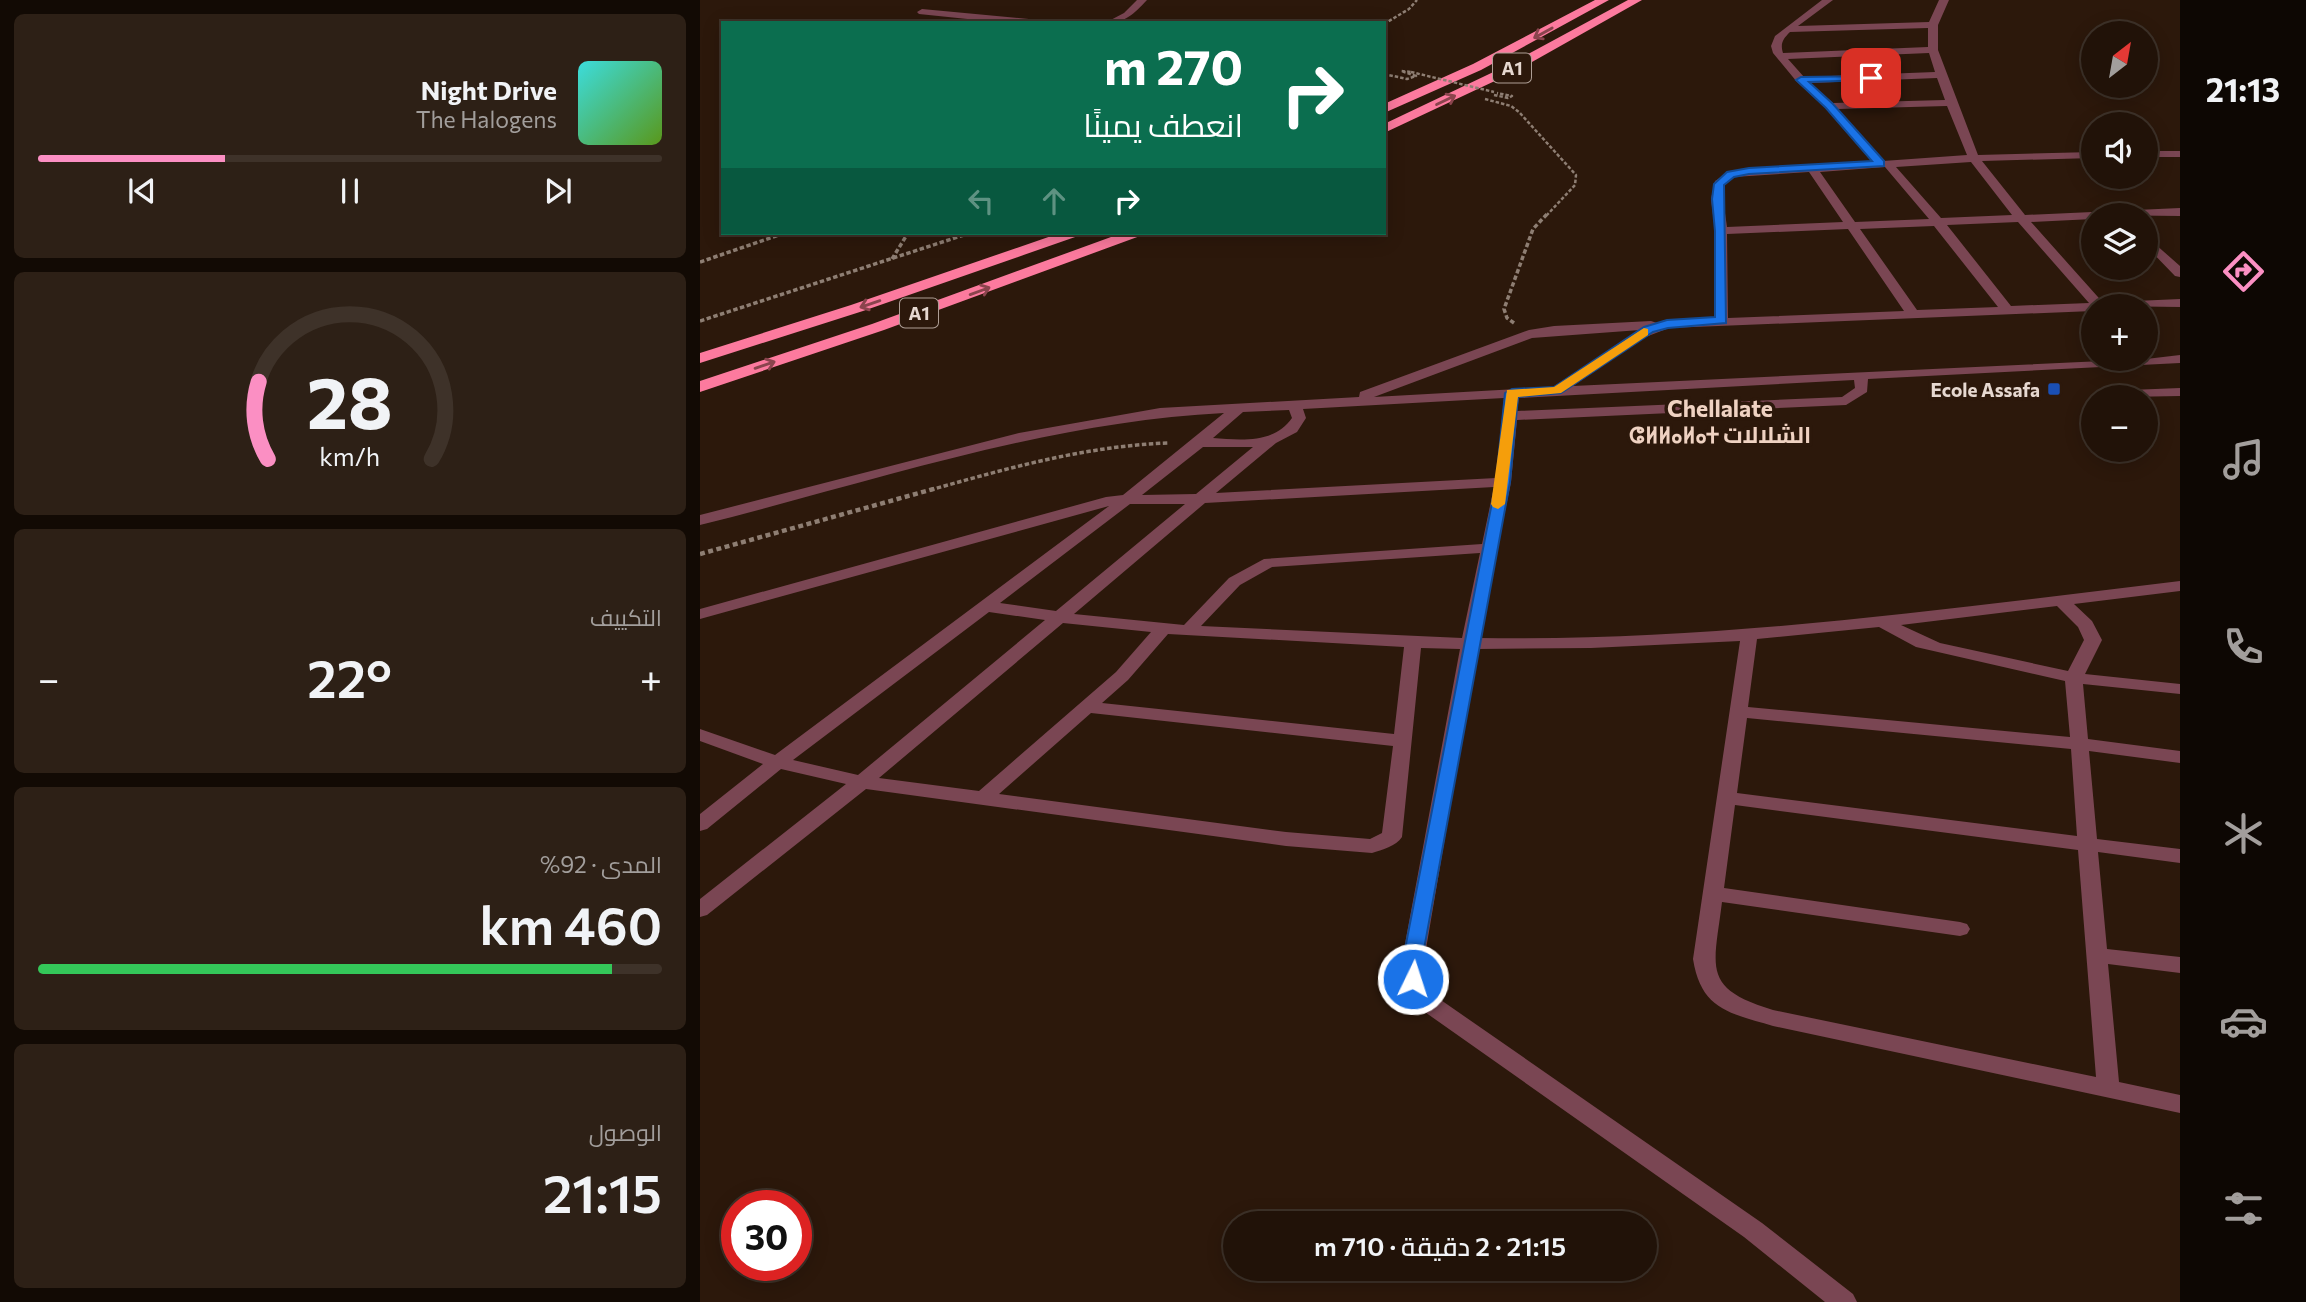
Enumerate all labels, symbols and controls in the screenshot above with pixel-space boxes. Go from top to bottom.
north arrow [2081,21,2158,98]
map controls [2081,21,2158,462]
one-way arrow [1534,26,1554,40]
text: 270 m [1104,35,1243,95]
pin [1841,48,1901,108]
icon: right [1267,49,1358,140]
road number: A1 [1493,54,1531,82]
icon: arrive [1852,59,1890,97]
text: 21:13 [2206,69,2280,109]
text: Night Drive [421,74,557,105]
one-way arrow [1435,93,1456,106]
text: انعطف يمينًا [1083,104,1243,144]
text: The Halogens [416,105,557,133]
button: sound [2081,112,2158,189]
icon: previous [123,172,161,210]
icon: pause [331,172,369,210]
icon: next [539,172,577,210]
icon: left [962,182,1000,220]
icon: ahead [1035,182,1073,220]
icon: right [1108,182,1146,220]
button: layers [2081,203,2158,280]
icon: directions [2219,247,2268,296]
one-way arrow [968,284,990,296]
button: + [2081,294,2158,371]
road number: A1 [900,298,938,328]
one-way arrow [859,299,881,311]
text: 28 [307,356,393,445]
one-way arrow [753,358,775,370]
place label: Ecole Assafa [1930,378,2040,401]
marker: Ecole Assafa [2046,381,2062,397]
button: − [2081,385,2158,462]
district label: Chellalate ⵛⵍⵍⴰⵍⴰⵜ الشلالات [1629,394,1811,448]
icon: music [2219,435,2268,484]
text: km/h [320,441,380,471]
text: التكييف [590,603,662,631]
icon: phone [2219,622,2268,671]
text: 22° [307,645,392,709]
text: − [38,654,60,701]
text: + [640,654,662,701]
icon: climate [2219,809,2268,858]
text: المدى · 92% [540,850,662,878]
text: 460 km [479,892,662,956]
position arrow [1376,942,1450,1016]
icon: car [2219,997,2268,1046]
text: الوصول [589,1118,662,1146]
text: 21:15 [543,1160,662,1224]
icon: filters [2219,1184,2268,1233]
speed limit sign: 30 [721,1190,812,1281]
text: 21:15 · 2 دقيقة · 710 m [1314,1230,1566,1261]

